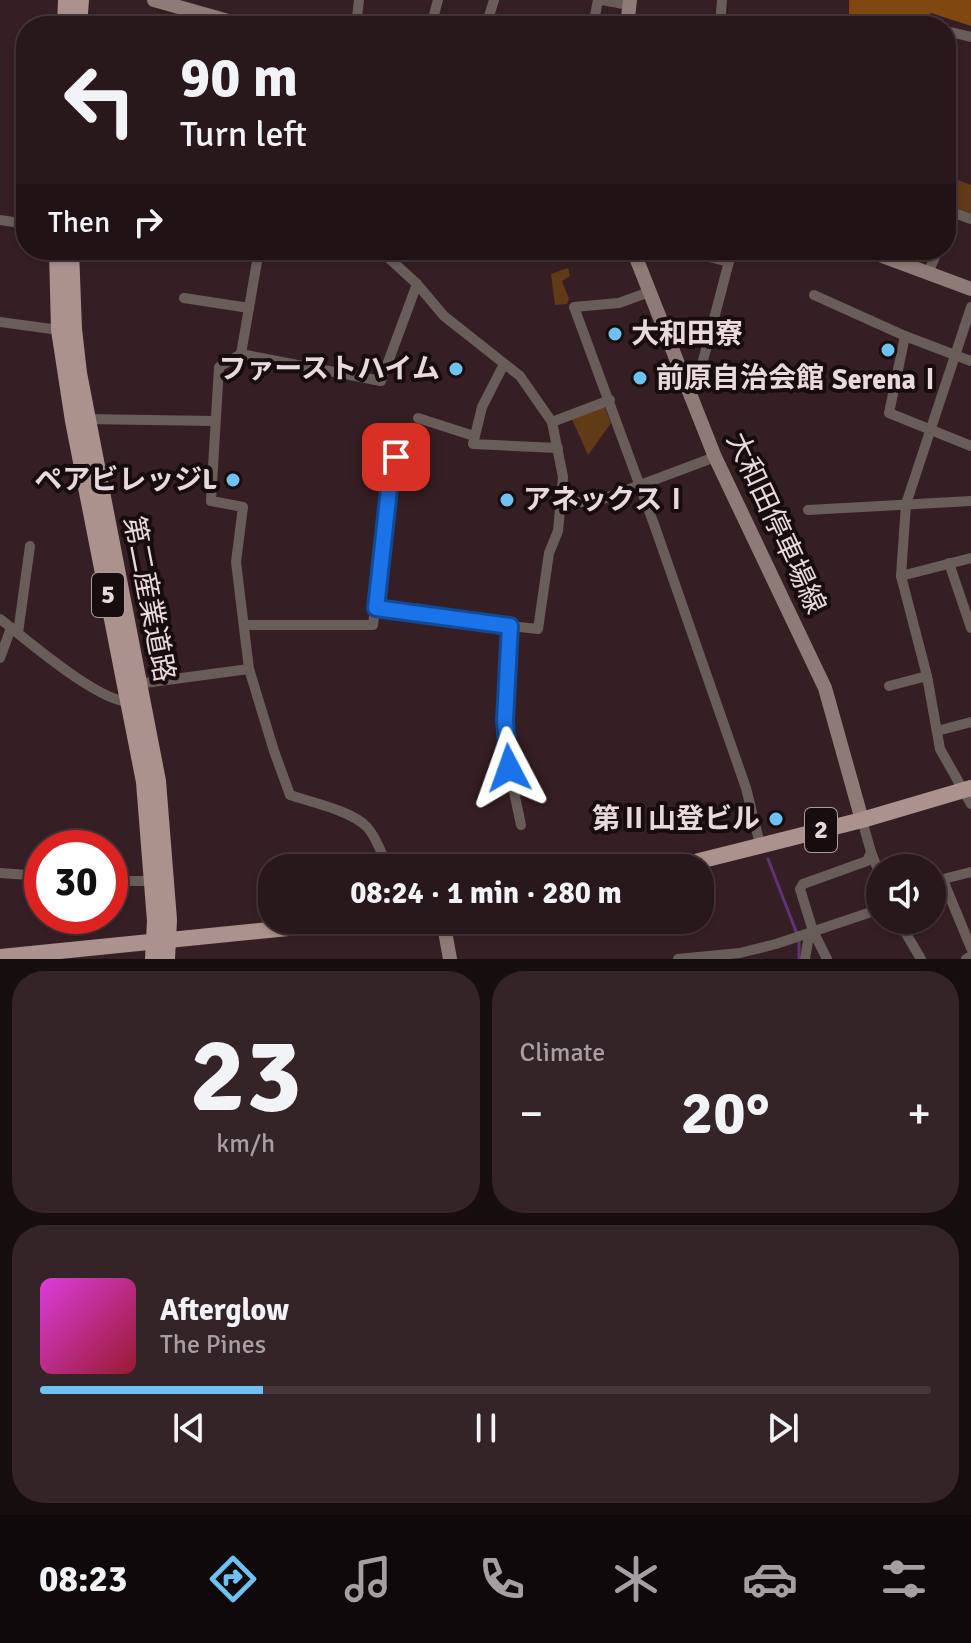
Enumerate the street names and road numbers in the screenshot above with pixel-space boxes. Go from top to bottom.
street label: 大和田停車場線 [719,427,833,619]
street label: 第二産業道路 [116,513,182,685]
road number: 5 [92,573,124,617]
road number: 2 [805,808,837,852]

